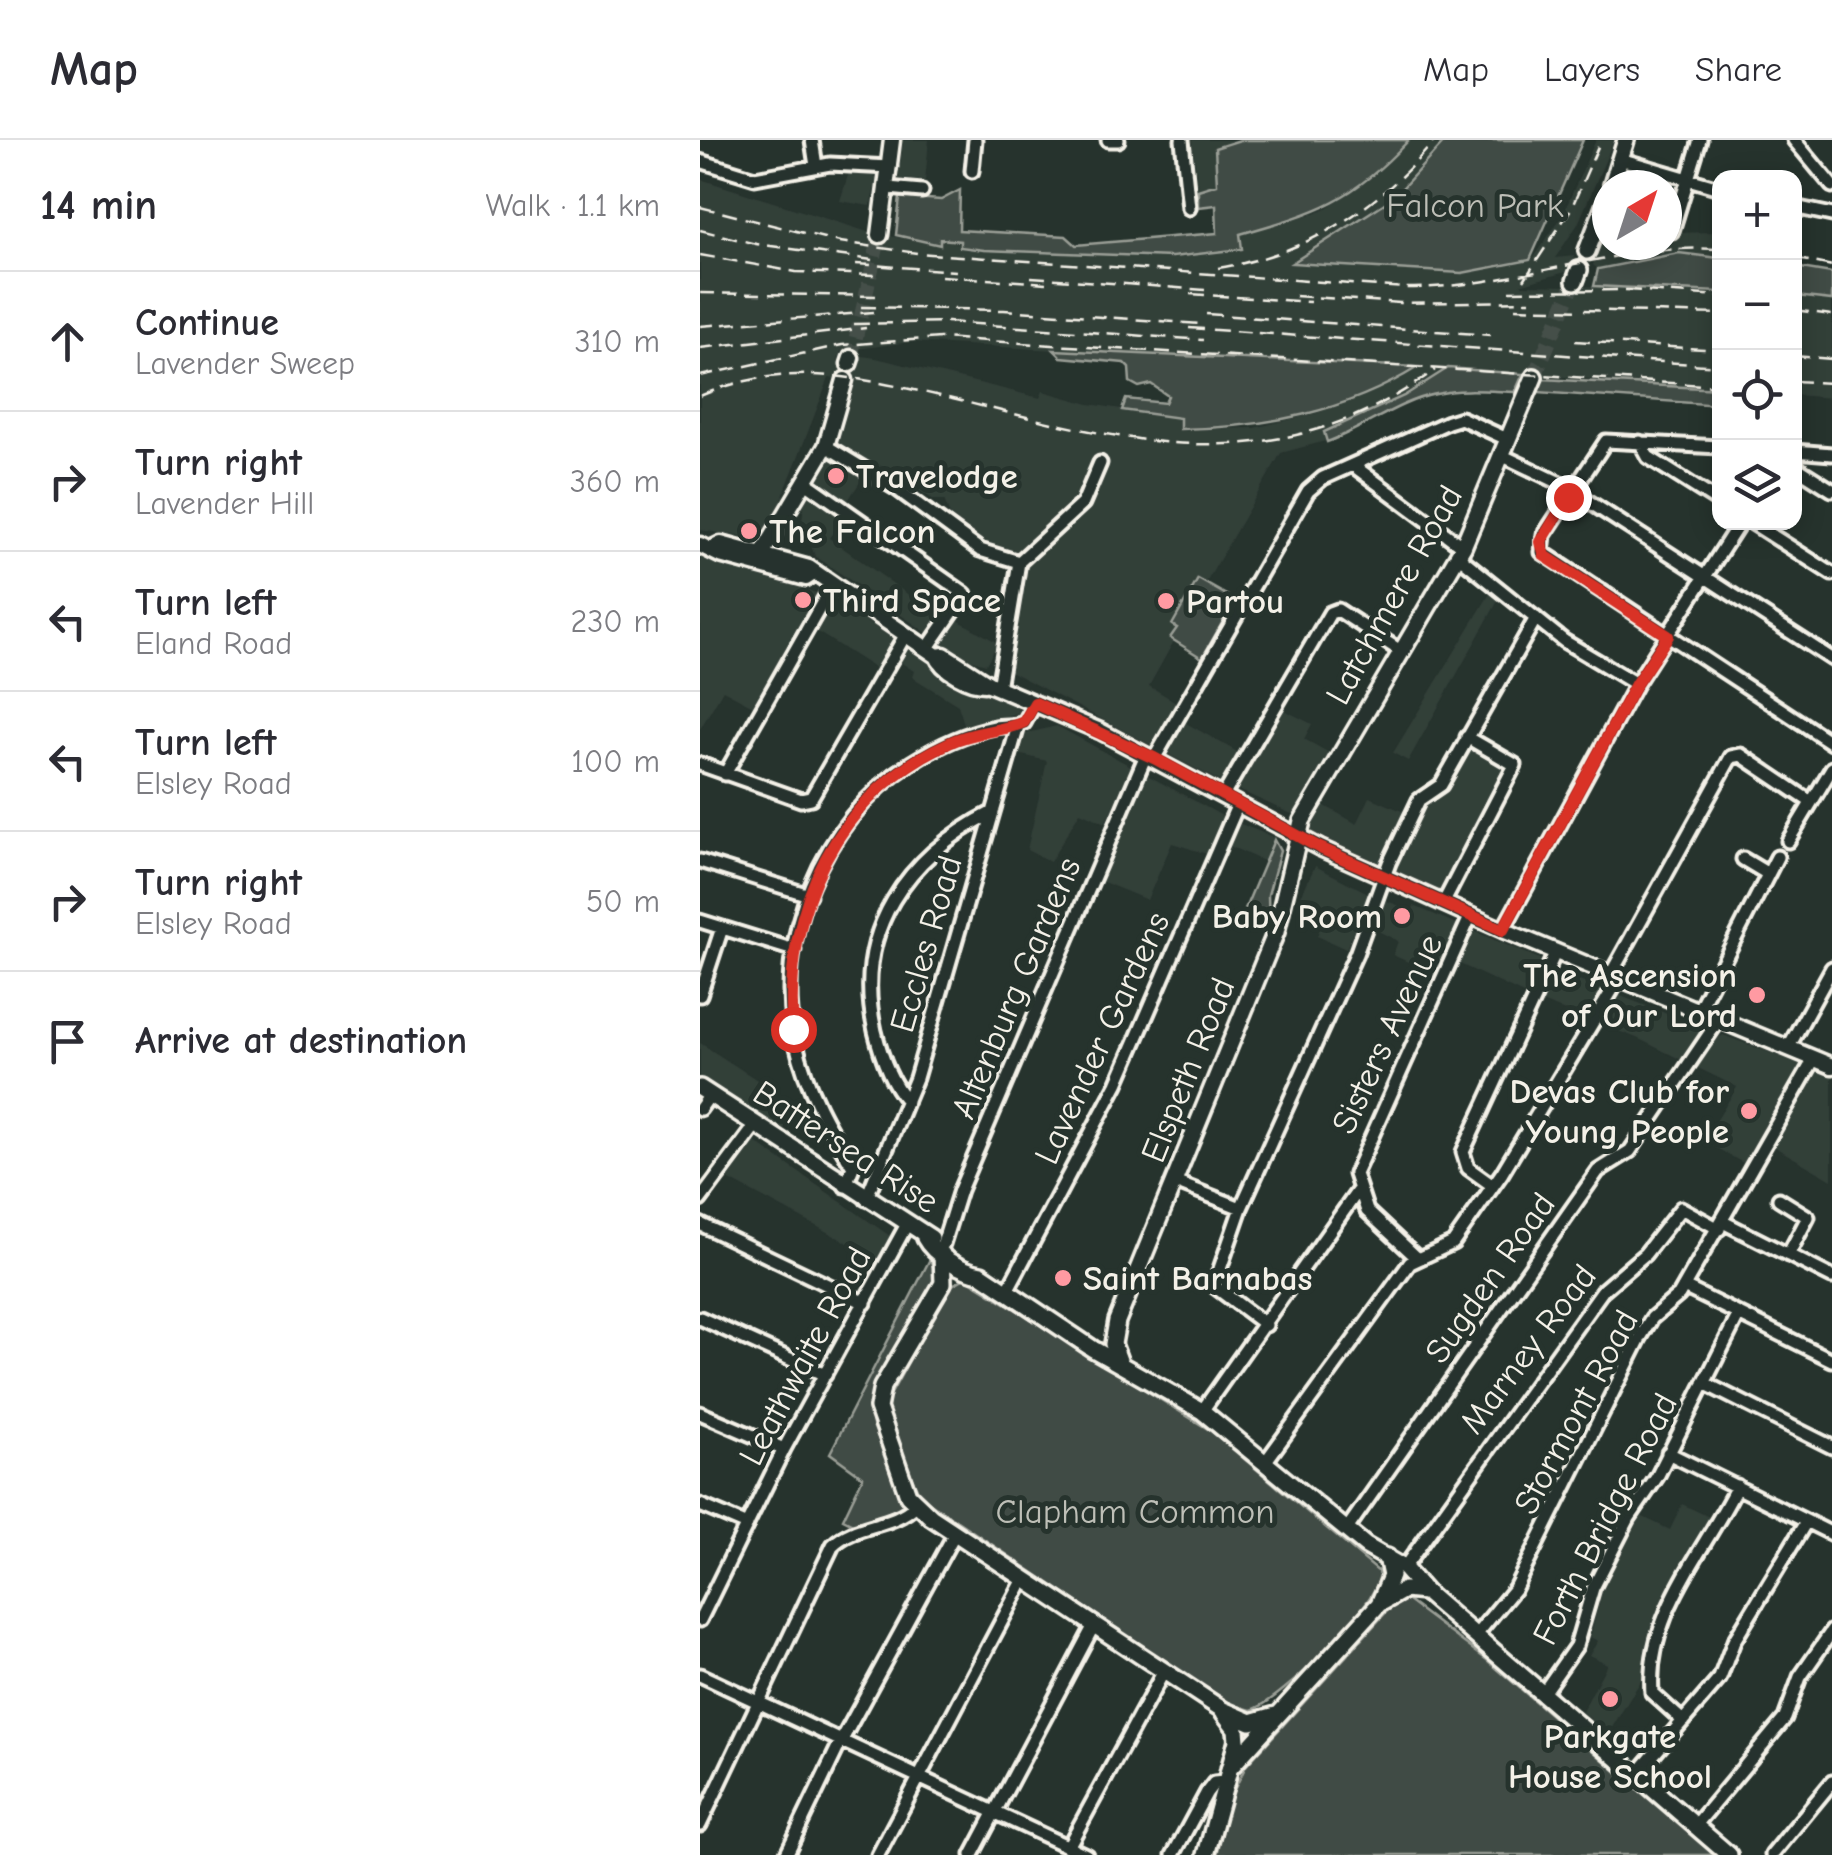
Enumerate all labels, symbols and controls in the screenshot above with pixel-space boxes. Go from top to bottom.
text: Map [50,42,138,97]
text: Map [1423,49,1489,90]
text: Layers [1544,49,1640,90]
text: Share [1695,49,1782,90]
north arrow [1592,170,1682,260]
map controls [1712,170,1802,530]
button: + [1712,170,1802,260]
text: 14 min [40,181,157,230]
park label: Falcon Park [1386,185,1564,226]
text: Walk · 1.1 km [486,187,660,224]
button: − [1712,260,1802,350]
text: Continue [135,301,279,345]
icon: ahead [40,314,95,369]
text: 310 m [574,323,660,360]
text: Lavender Sweep [135,345,355,382]
button: locate [1712,350,1802,440]
button: layers [1712,440,1802,530]
text: Turn right [135,441,302,485]
icon: right [40,454,95,509]
place label: Travelodge [856,456,1018,497]
text: 360 m [570,463,660,500]
marker: Travelodge [825,465,847,487]
route end [1546,475,1592,521]
street label: Latchmere Road [1317,478,1471,712]
text: Lavender Hill [135,485,314,522]
place label: The Falcon [769,511,935,552]
marker: The Falcon [738,520,760,542]
place label: Third Space [823,580,1001,621]
text: Turn left [135,581,276,625]
place label: Partou [1186,581,1284,622]
marker: Third Space [792,589,814,611]
marker: Partou [1155,590,1177,612]
icon: left [40,594,95,649]
text: 230 m [570,603,660,640]
text: Eland Road [135,625,292,662]
text: Turn left [135,721,276,765]
icon: left [40,734,95,789]
text: 100 m [571,743,660,780]
text: Elsley Road [135,765,292,802]
street label: Eccles Road [881,851,971,1037]
street label: Altenburg Gardens [943,851,1089,1125]
text: Turn right [135,861,302,905]
icon: right [40,874,95,929]
text: 50 m [586,883,660,920]
place label: Baby Room [1212,896,1382,937]
text: Elsley Road [135,905,292,942]
street label: Lavender Gardens [1026,905,1178,1171]
marker: Baby Room [1391,905,1413,927]
street label: Sisters Avenue [1323,928,1451,1140]
place label: The Ascension of Our Lord [1523,955,1737,1036]
street label: Elspeth Road [1132,972,1244,1168]
marker: The Ascension of Our Lord [1746,984,1768,1006]
route start [771,1007,817,1053]
icon: arrive [40,1014,95,1069]
text: Arrive at destination [135,1019,467,1063]
place label: Devas Club for Young People [1510,1071,1729,1152]
street label: Battersea Rise [746,1072,946,1222]
marker: Devas Club for Young People [1738,1100,1760,1122]
street label: Sugden Road [1416,1185,1564,1371]
street label: Leathwaite Road [730,1240,880,1472]
street label: Marney Road [1451,1256,1605,1442]
place label: Saint Barnabas [1083,1258,1312,1299]
marker: Saint Barnabas [1052,1267,1074,1289]
street label: Stormont Road [1505,1303,1647,1521]
street label: Forth Bridge Road [1524,1387,1686,1651]
park label: Clapham Common [995,1491,1275,1532]
marker: Parkgate House School [1599,1688,1621,1710]
place label: Parkgate House School [1508,1716,1712,1797]

